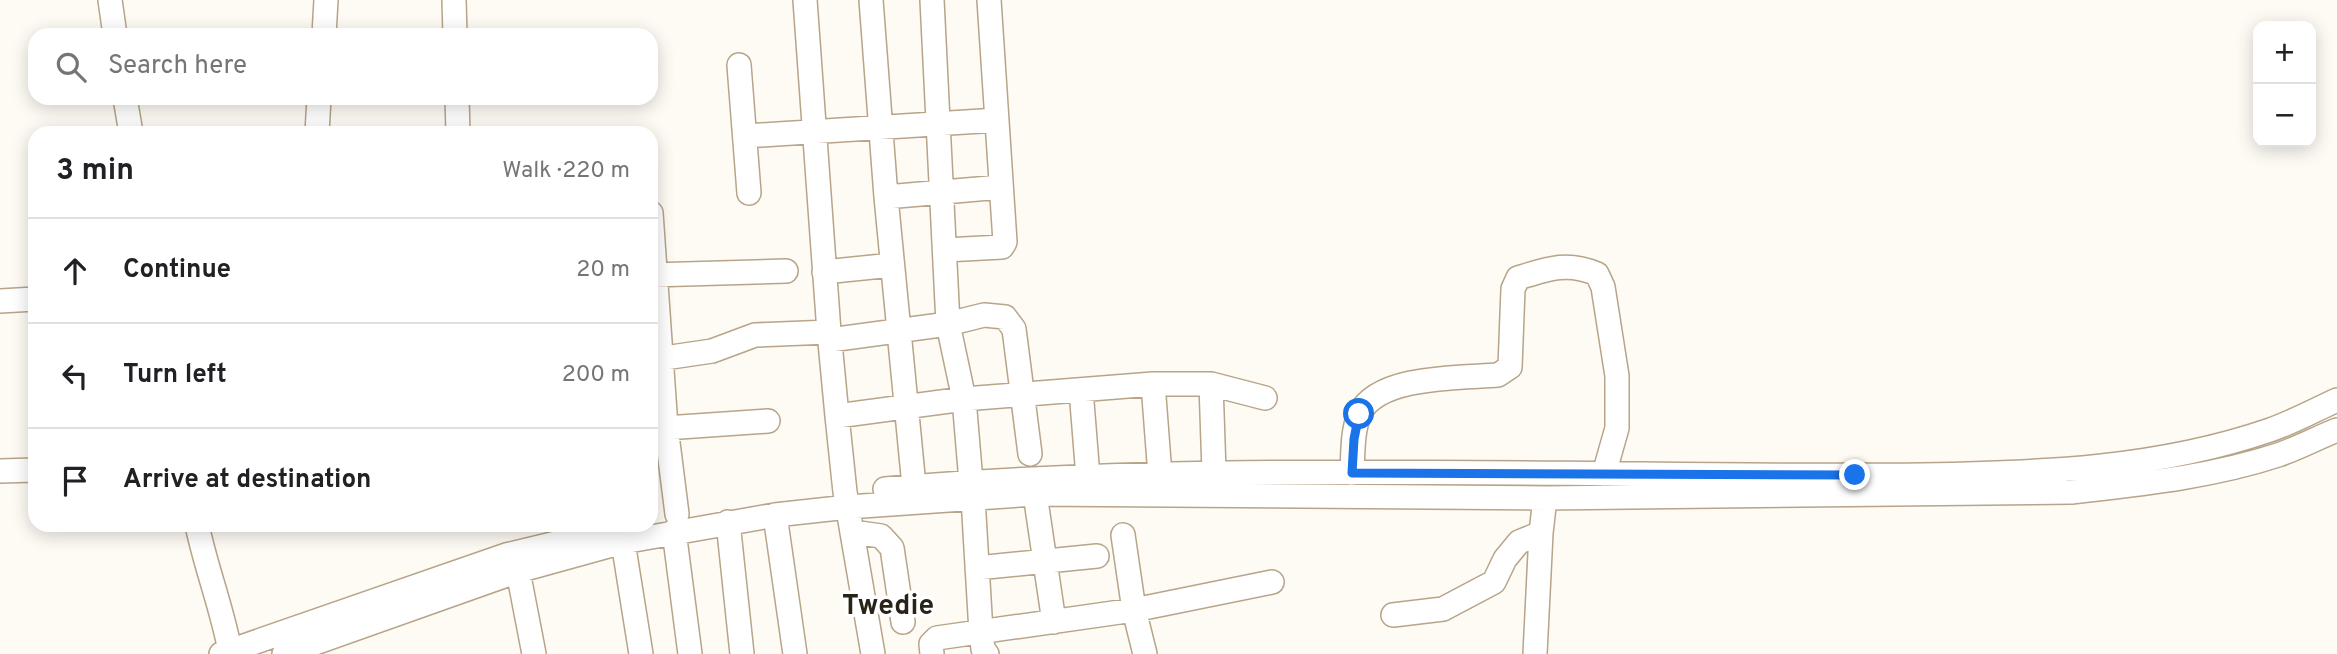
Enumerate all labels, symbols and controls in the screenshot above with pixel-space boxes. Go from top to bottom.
map controls [2253,21,2316,147]
button: + [2253,21,2316,84]
search box [28,28,658,105]
icon: search [52,48,90,86]
text: Search here [108,50,247,83]
button: − [2253,84,2316,147]
text: 3 min [56,153,134,190]
text: Walk · 220 m [502,157,630,186]
icon: ahead [56,252,94,290]
text: Continue [123,254,231,287]
text: 20 m [576,256,630,285]
icon: left [56,357,94,395]
text: Turn left [123,359,227,392]
text: 200 m [562,361,630,390]
route start [1343,398,1374,429]
route end [1839,459,1870,490]
icon: arrive [56,462,94,500]
text: Arrive at destination [123,464,371,497]
district label: Twedie [842,589,934,625]

